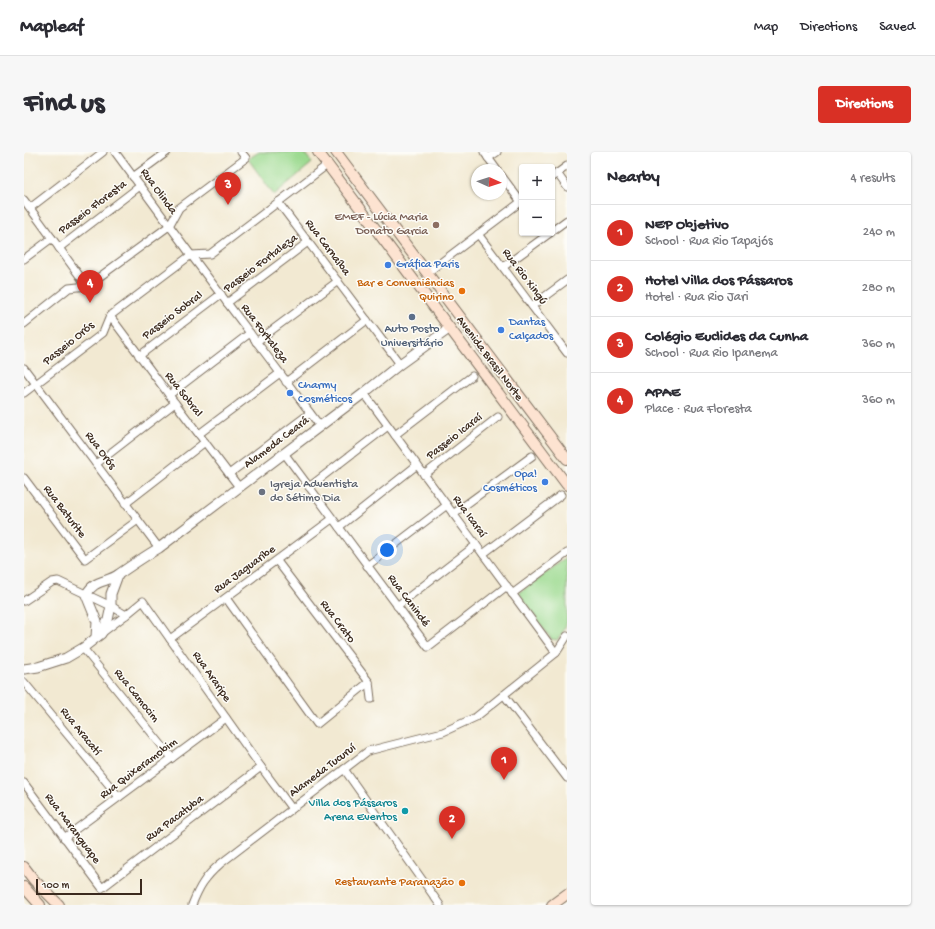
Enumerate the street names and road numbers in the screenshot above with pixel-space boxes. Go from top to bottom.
street label: Rua Olinda [137,166,180,218]
street label: Passeio Floresta [55,178,130,239]
street label: Rua Carnaíba [301,217,353,279]
street label: Passeio Fortaleza [220,231,301,297]
street label: Rua Rio Xingú [498,246,550,308]
street label: Passeio Sobral [139,289,206,344]
street label: Rua Fortaleza [237,302,291,367]
street label: Avenida Brasil Norte [453,314,526,405]
street label: Passeio Orós [40,319,98,370]
street label: Rua Sobral [161,370,205,421]
street label: Passeio Icaraí [423,411,486,464]
street label: Alameda Ceará [242,414,313,472]
street label: Rua Orós [81,429,119,473]
street label: Rua Baturite [40,483,89,542]
street label: Rua Icaraí [449,493,489,541]
street label: Rua Jaguaribe [211,542,279,597]
street label: Rua Canindé [384,572,433,631]
street label: Rua Crato [316,598,358,646]
street label: Rua Araripe [189,649,234,706]
street label: Rua Camocim [110,667,162,726]
street label: Rua Aracatí [56,705,104,759]
street label: Rua Quixeramobim [98,735,181,803]
street label: Alameda Tucuruí [287,741,359,801]
street label: Rua Maranguape [41,791,103,867]
street label: Rua Pacatuba [143,792,207,845]

